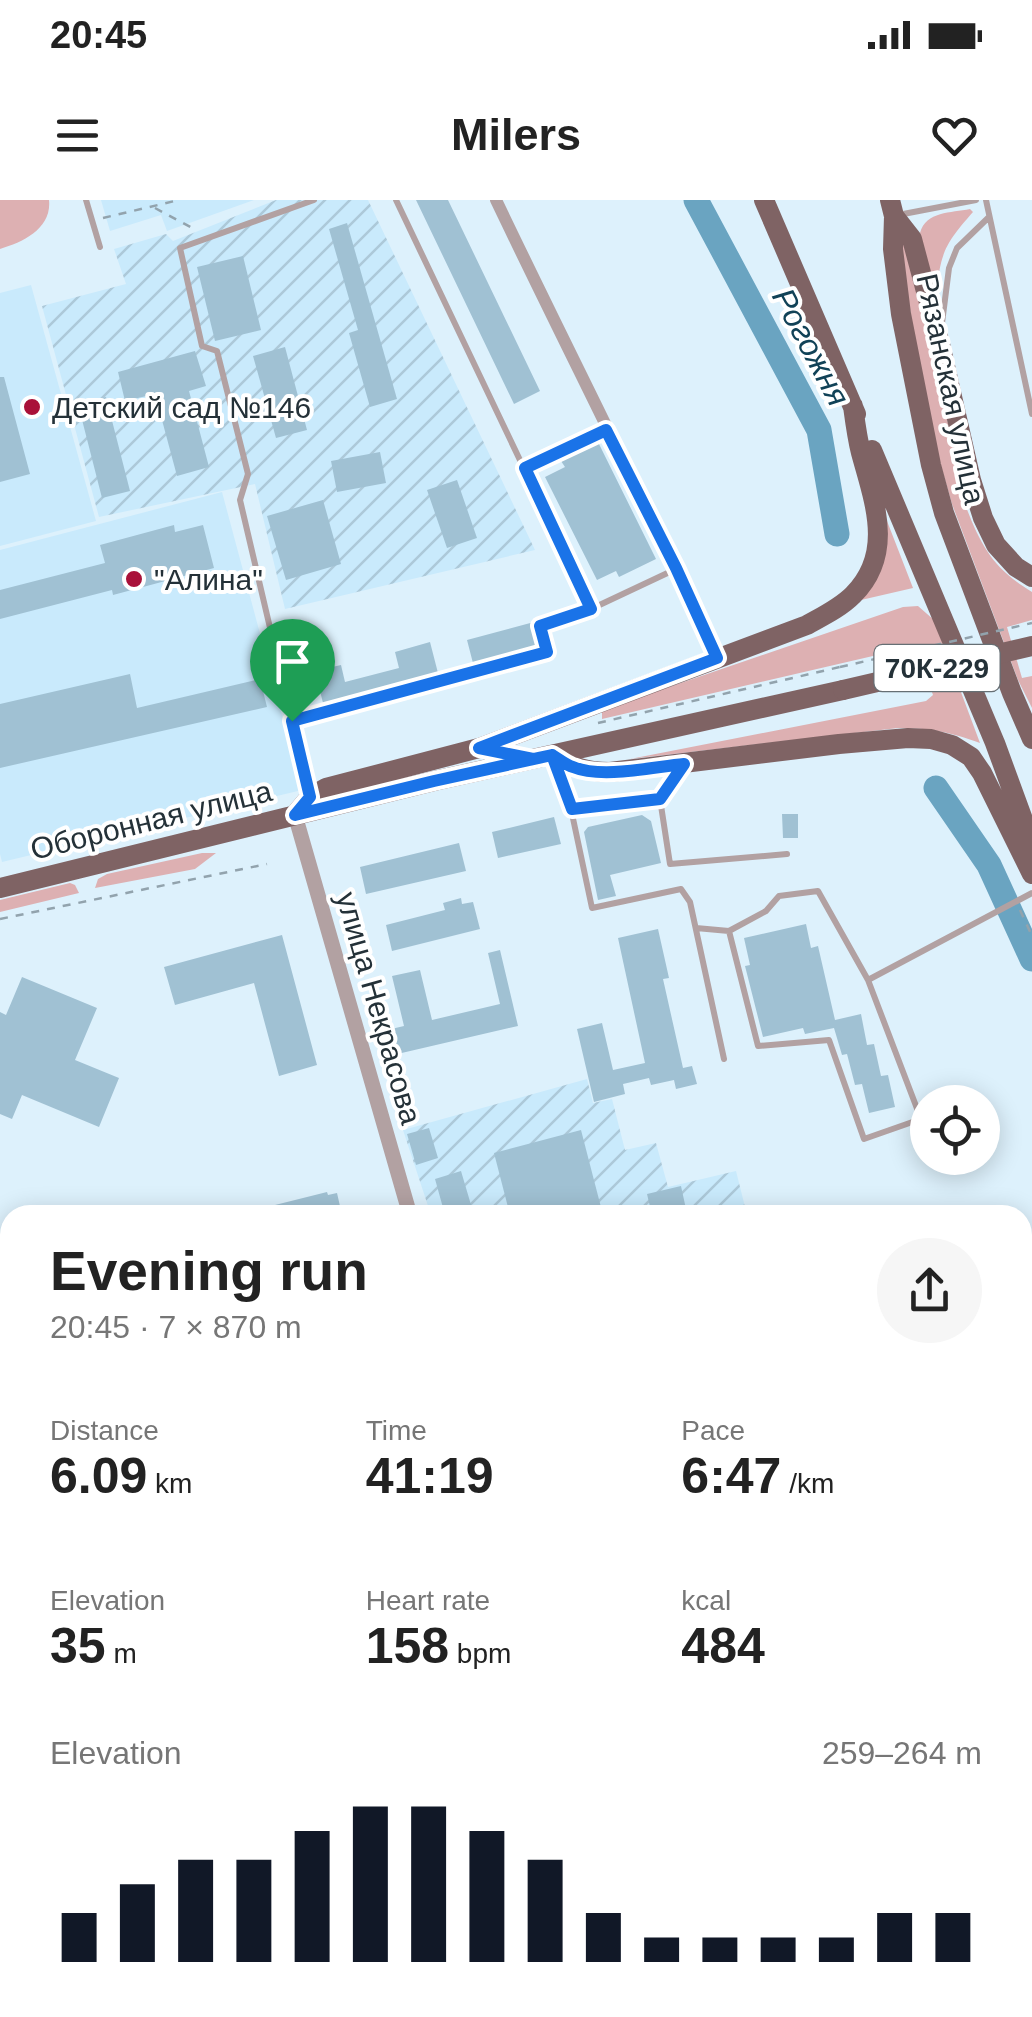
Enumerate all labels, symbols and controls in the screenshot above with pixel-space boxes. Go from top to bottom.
text: 20:45 [50,14,147,56]
icon: menu [50,108,105,163]
icon: heart [927,108,982,163]
text: Milers [451,109,581,160]
street label: Рязанская улица [910,271,992,508]
water label: Рогожня [765,282,857,412]
place label: Детский сад №146 [52,391,311,424]
marker: Детский сад №146 [21,396,43,418]
place label: "Алина" [154,563,263,596]
marker: "Алина" [123,568,145,590]
pin [250,619,335,722]
icon: arrive [265,634,320,689]
road number: 70К-229 [874,645,1000,691]
street label: Оборонная улица [27,774,275,866]
street label: улица Некрасова [330,888,428,1128]
map controls [910,1085,1000,1175]
button: locate [910,1085,1000,1175]
button: share [877,1238,982,1343]
text: Evening run [50,1240,368,1302]
text: 20:45 · 7 × 870 m [50,1309,302,1345]
text: Distance [50,1415,159,1446]
text: Time [366,1415,427,1446]
text: Pace [681,1415,745,1446]
text: 6.09 [50,1448,147,1504]
text: 41:19 [366,1448,494,1504]
text: 6:47 [681,1448,781,1504]
text: km [147,1468,192,1499]
text: /km [781,1468,834,1499]
text: Elevation [50,1585,165,1616]
text: Heart rate [366,1585,490,1616]
text: kcal [681,1585,731,1616]
text: 35 [50,1618,106,1674]
text: 158 [366,1618,449,1674]
text: 484 [681,1618,765,1674]
text: m [106,1638,137,1669]
text: bpm [449,1638,511,1669]
text: Elevation [50,1735,182,1771]
text: 259–264 m [822,1735,982,1771]

